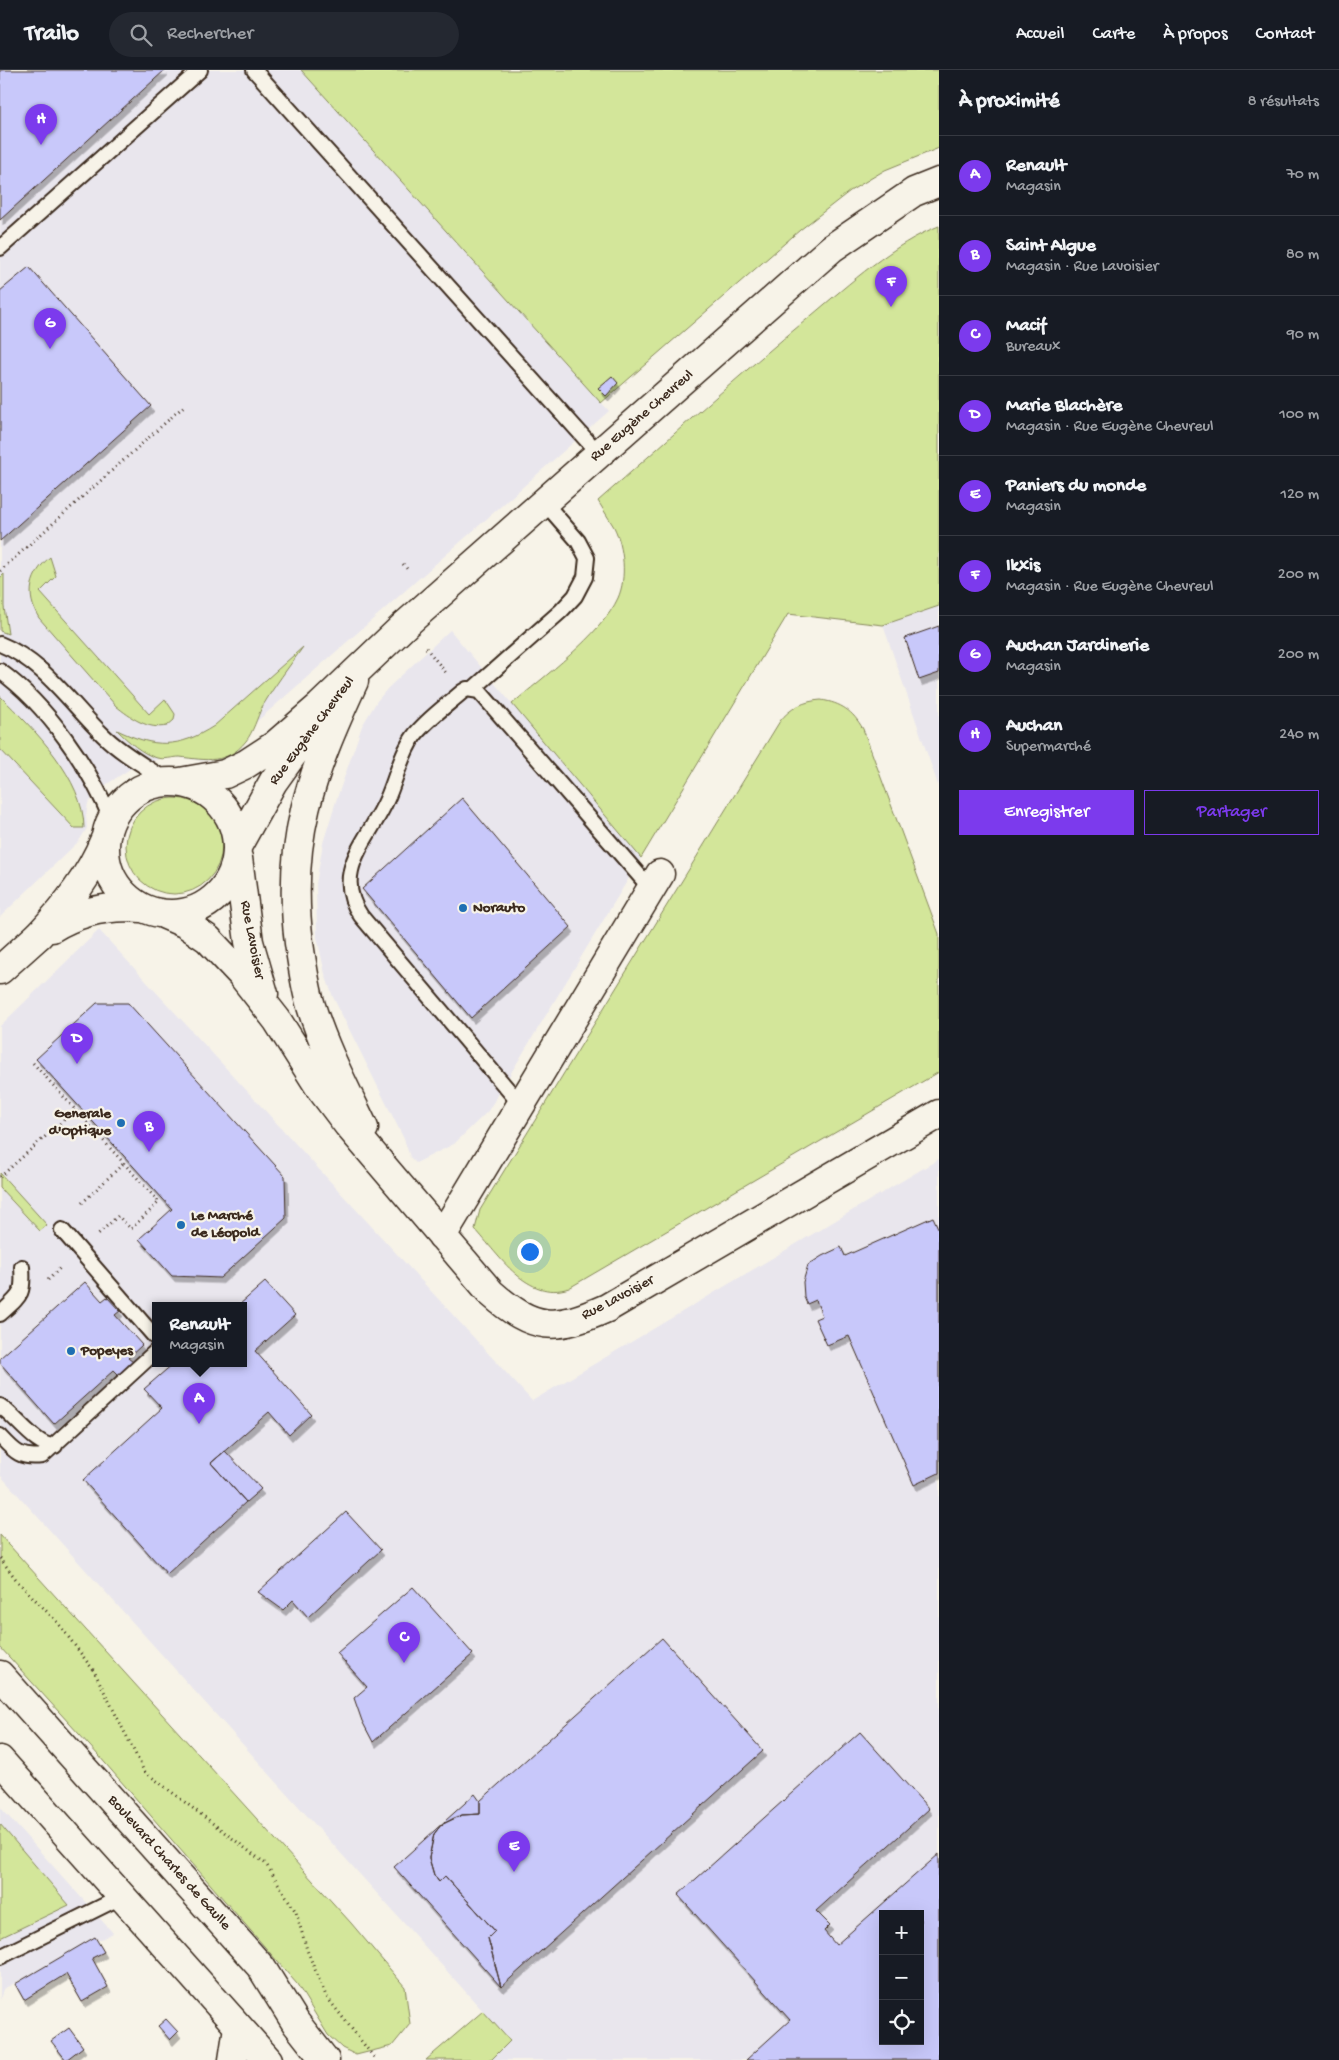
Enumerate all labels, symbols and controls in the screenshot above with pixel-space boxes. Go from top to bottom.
search box [109,12,459,57]
text: Trailo [25,20,79,49]
icon: search [127,21,155,49]
text: Rechercher [167,23,253,46]
text: Accueil [1016,24,1064,45]
text: Carte [1092,24,1135,45]
text: À propos [1163,24,1228,45]
text: Contact [1256,24,1314,45]
text: À proximité [959,90,1060,115]
text: 8 résultats [1248,93,1319,112]
pin: H [25,104,57,145]
text: Renault [1006,155,1066,178]
text: A [970,166,980,185]
text: 70 m [1286,166,1319,185]
text: Magasin [1006,178,1061,197]
text: Saint Algue [1006,235,1096,258]
text: B [971,246,979,265]
text: 80 m [1286,246,1319,265]
text: Magasin · Rue Lavoisier [1006,258,1158,277]
pin: F [875,266,907,307]
pin: G [34,308,66,349]
text: Macif [1006,315,1046,338]
text: C [971,326,979,345]
text: 90 m [1287,326,1319,345]
text: Bureaux [1006,338,1060,357]
street label: Rue Eugène Chevreul [587,366,697,466]
text: Marie Blachère [1006,395,1122,418]
text: D [970,406,980,425]
text: 100 m [1279,406,1319,425]
text: Magasin · Rue Eugène Chevreul [1006,418,1213,437]
text: Paniers du monde [1006,475,1146,498]
text: E [970,486,980,505]
text: 120 m [1280,486,1319,505]
text: Magasin [1006,498,1061,517]
text: Ikxis [1006,555,1040,578]
text: F [971,566,979,585]
text: 200 m [1278,566,1319,585]
text: Magasin · Rue Eugène Chevreul [1006,578,1213,597]
text: Auchan Jardinerie [1006,635,1149,658]
text: G [970,646,980,665]
text: 200 m [1278,646,1319,665]
text: Magasin [1006,658,1061,677]
street label: Rue Eugène Chevreul [265,673,359,789]
text: Auchan [1006,715,1062,738]
text: H [970,726,980,745]
text: 240 m [1279,726,1319,745]
text: Supermarché [1006,738,1091,757]
button: Enregistrer [959,790,1134,835]
button: Partager [1144,790,1319,835]
street label: Rue Lavoisier [236,899,269,982]
place label: Norauto [473,899,525,917]
marker: Norauto [457,902,469,914]
pin: D [61,1023,93,1064]
place label: Generale d'Optique [49,1105,112,1140]
pin: B [133,1111,165,1152]
marker: Generale d'Optique [115,1117,127,1129]
place label: Le Marché de Léopold [191,1207,262,1242]
marker: Le Marché de Léopold [175,1219,187,1231]
your location [517,1239,543,1265]
street label: Rue Lavoisier [579,1271,659,1325]
popup [152,1302,247,1367]
text: Renault [169,1314,230,1337]
text: Magasin [169,1337,224,1356]
place label: Popeyes [80,1342,134,1360]
marker: Popeyes [65,1345,77,1357]
pin: A [183,1383,215,1424]
pin: C [388,1622,420,1663]
street label: Boulevard Charles de Gaulle [103,1791,235,1934]
pin: E [498,1831,530,1872]
map controls [879,1910,924,2045]
button: + [879,1910,924,1955]
button: − [879,1955,924,2000]
button: locate [879,2000,924,2045]

